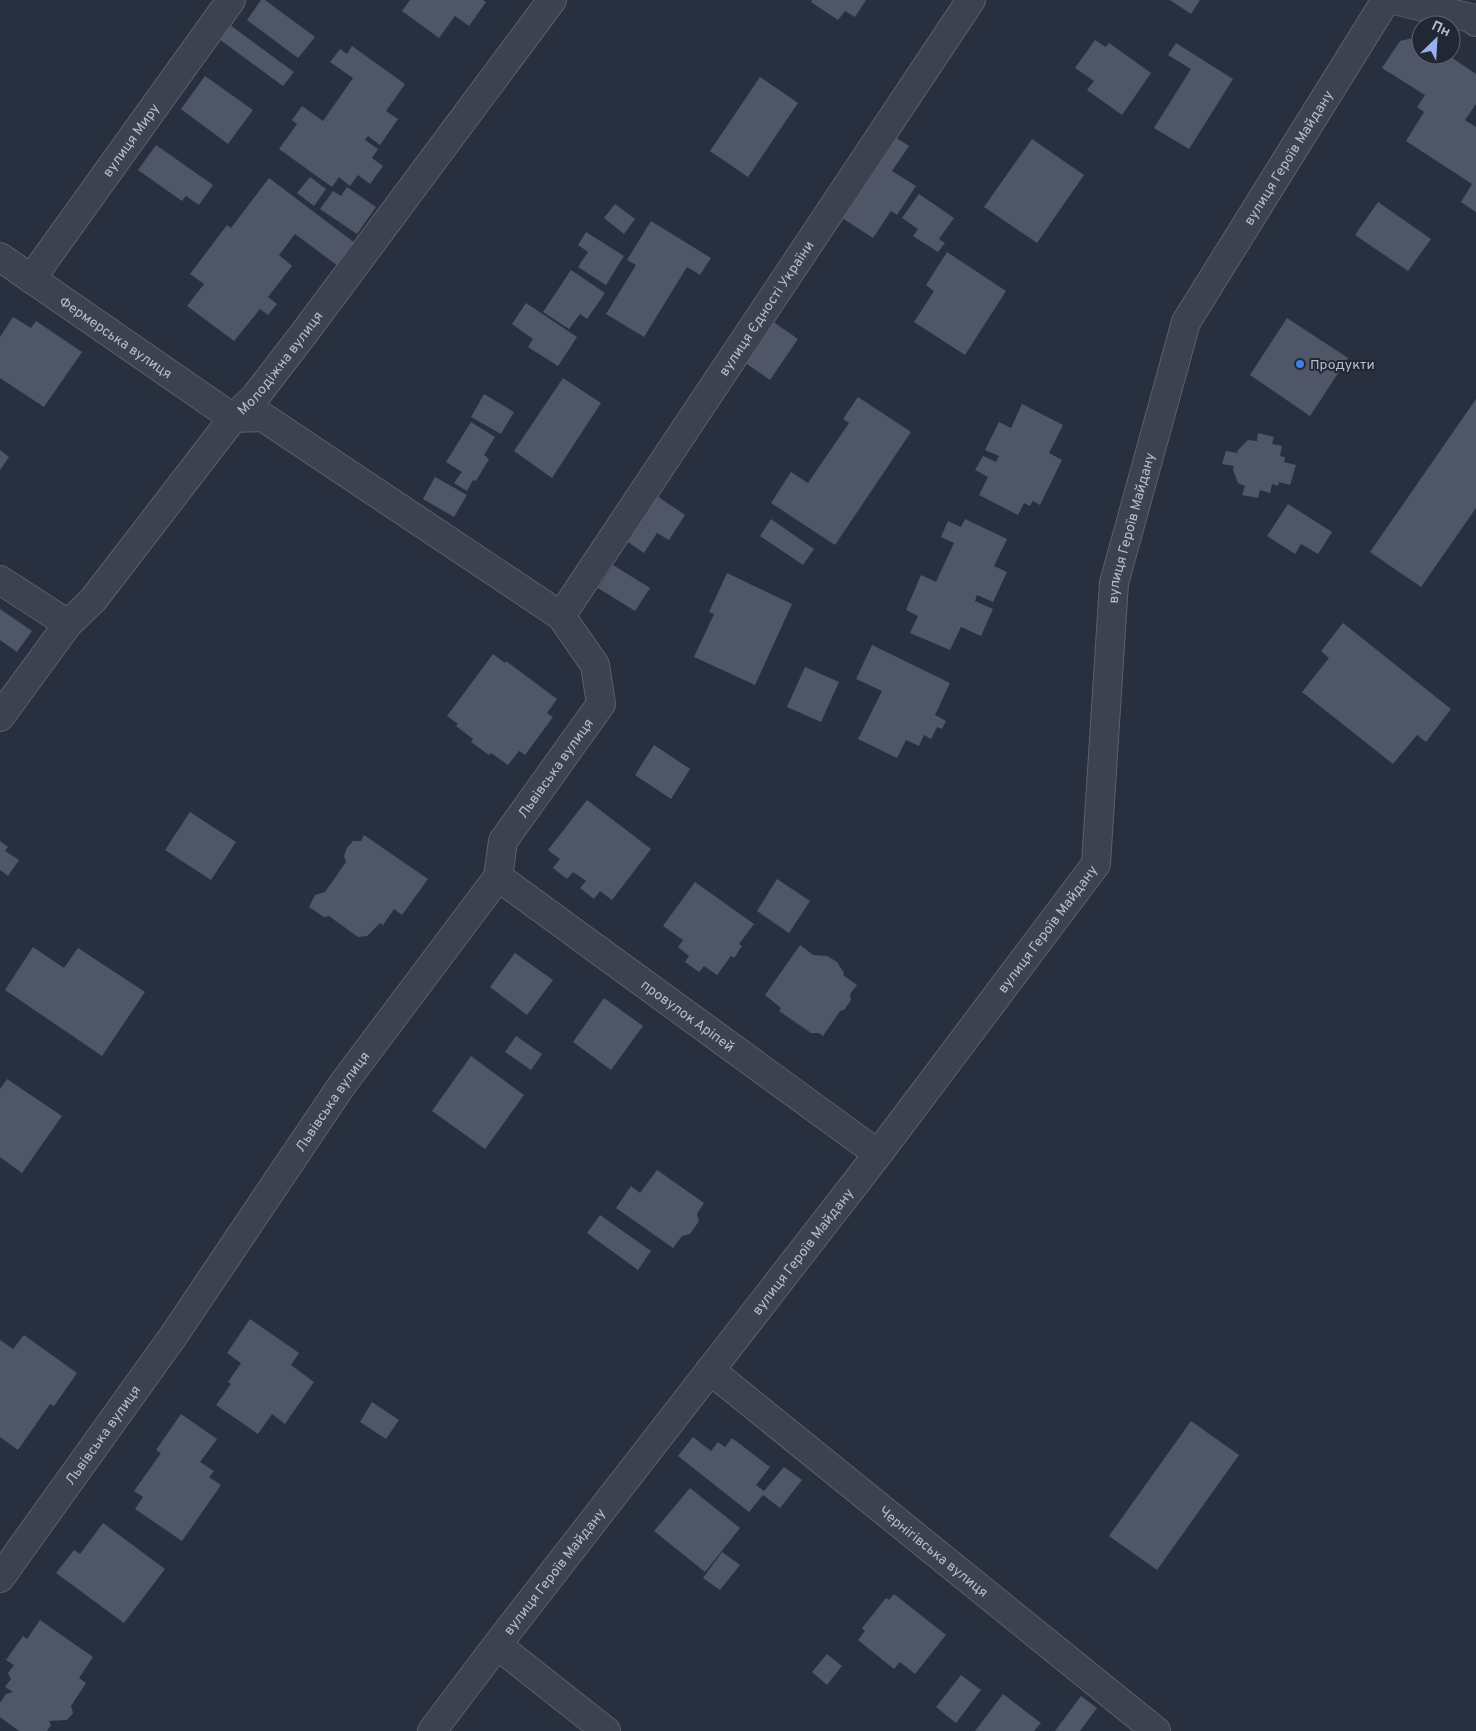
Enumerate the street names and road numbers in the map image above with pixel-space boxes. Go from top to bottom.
street label: вулиця Героїв Майдану [1241,88,1338,229]
street label: вулиця Миру [100,101,164,181]
street label: вулиця Єдності України [716,238,818,380]
street label: Фермерська вулиця [56,294,175,383]
street label: Молодіжна вулиця [234,309,327,419]
street label: вулиця Героїв Майдану [1106,451,1160,604]
street label: Львівська вулиця [515,716,598,822]
street label: вулиця Героїв Майдану [995,862,1102,997]
street label: провулок Аріпей [637,977,737,1056]
street label: Львівська вулиця [292,1049,374,1156]
street label: вулиця Героїв Майдану [749,1186,858,1319]
street label: Львівська вулиця [62,1383,145,1489]
street label: Чернігівська вулиця [875,1503,991,1602]
street label: вулиця Героїв Майдану [501,1506,610,1639]

